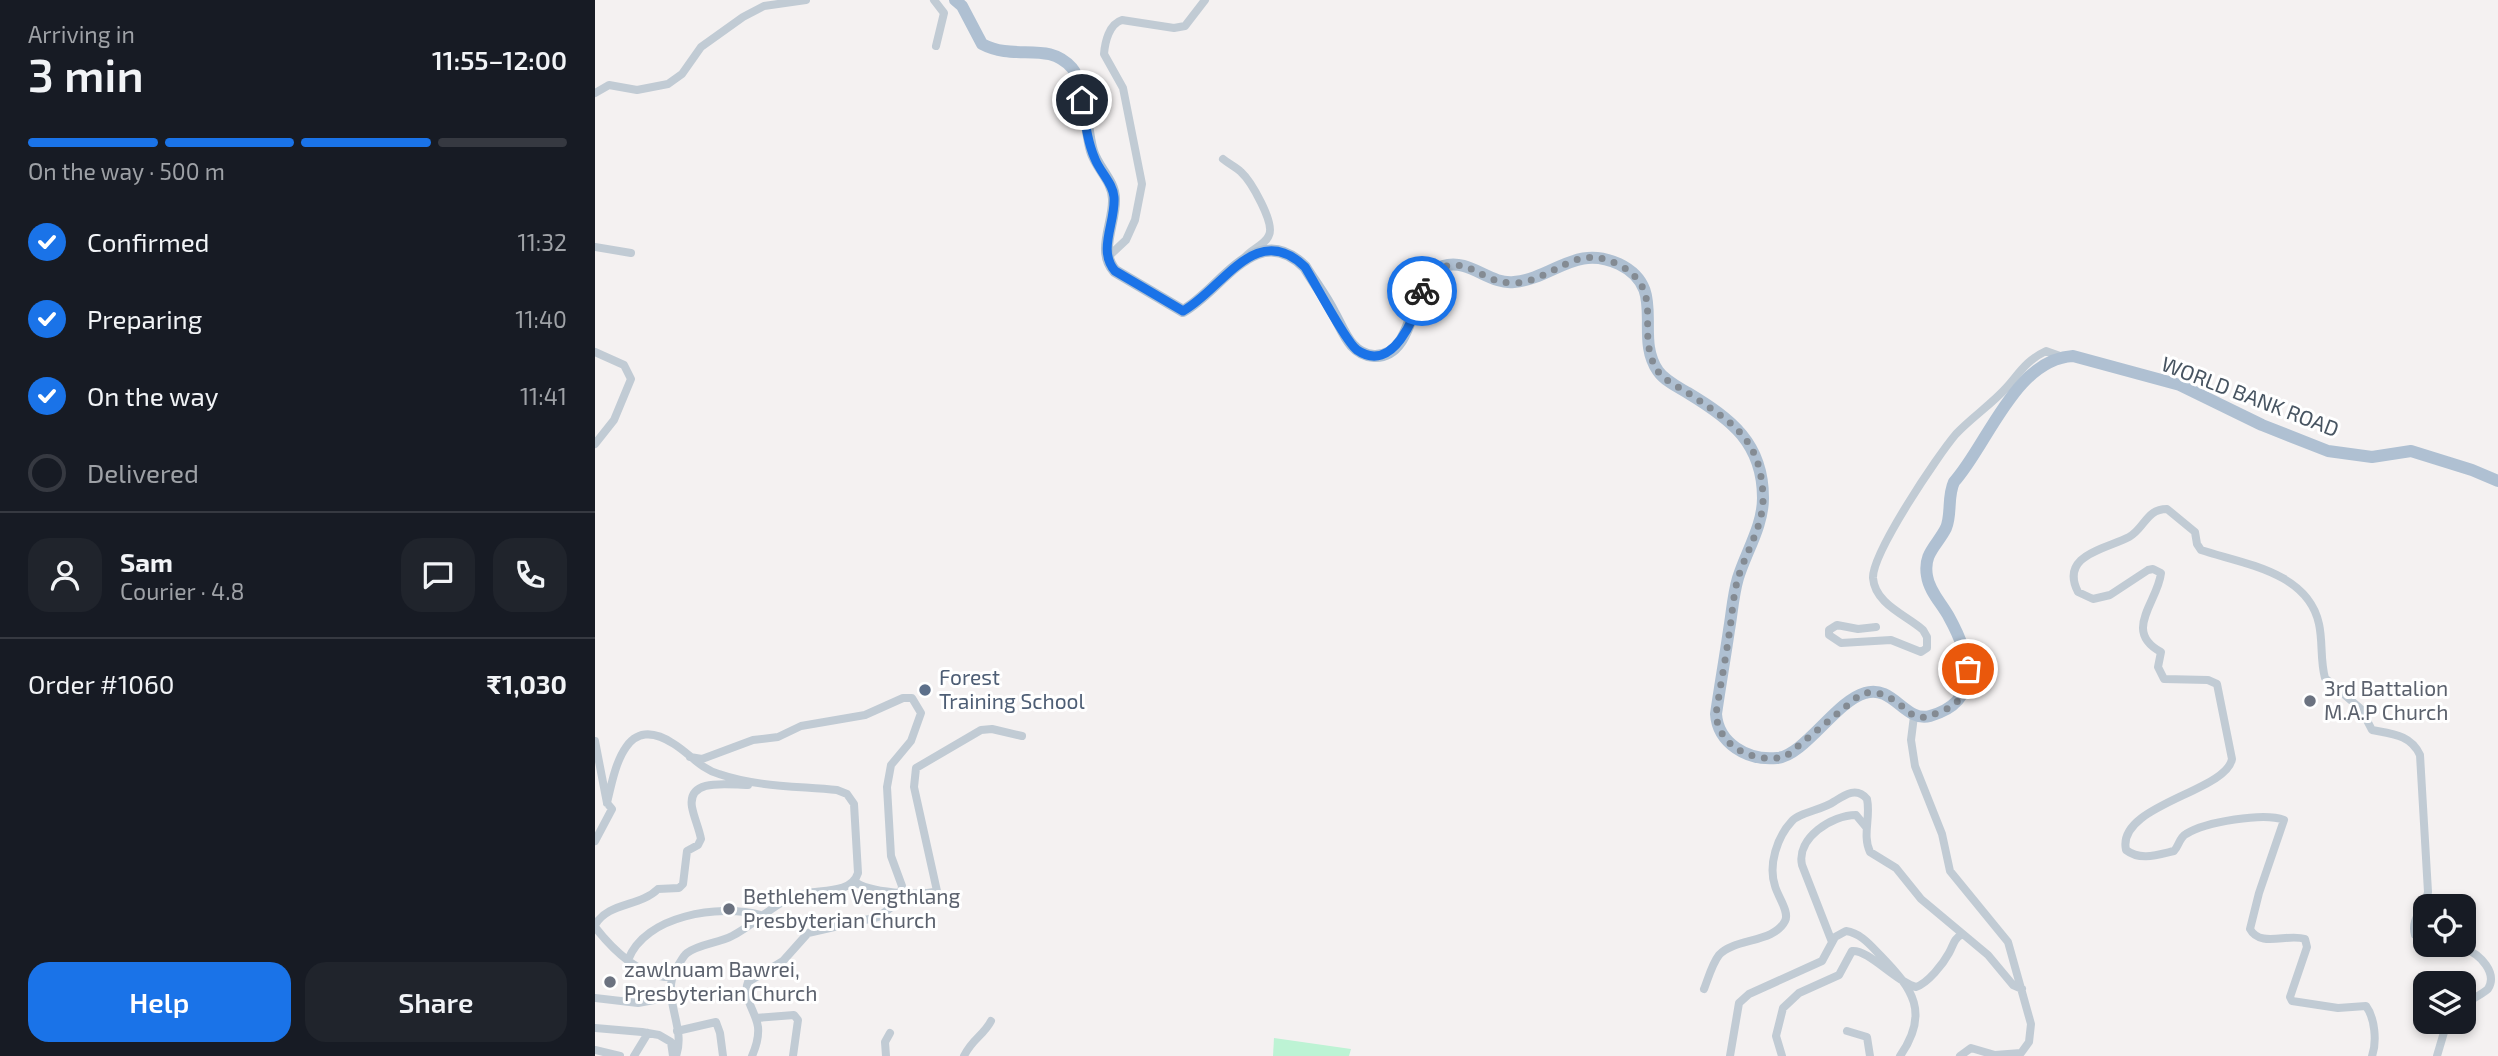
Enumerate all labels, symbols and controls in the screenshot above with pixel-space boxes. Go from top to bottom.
text: Arriving in [28,20,135,48]
text: 11:55–12:00 [432,44,567,75]
text: 3 min [28,46,144,101]
pin [1052,70,1112,130]
icon: home [1063,81,1101,119]
text: On the way · 500 m [28,157,225,185]
icon: check [28,223,66,261]
text: Confirmed [87,226,210,257]
text: 11:32 [518,228,567,256]
courier [1387,256,1457,326]
icon: bike [1403,272,1441,310]
icon: check [28,300,66,338]
text: Preparing [87,303,202,334]
text: 11:40 [515,305,567,333]
street label: WORLD BANK ROAD [2158,350,2343,441]
icon: check [28,377,66,415]
text: On the way [87,380,218,411]
text: 11:41 [520,382,567,410]
text: Delivered [87,457,199,488]
button: person [28,538,102,612]
button: chat [401,538,475,612]
button: phone [493,538,567,612]
text: Sam [120,546,173,577]
text: Courier · 4.8 [120,577,244,605]
pin [1938,639,1998,699]
icon: bag [1949,650,1987,688]
place label: Forest Training School [939,664,1086,713]
text: Order #1060 [28,668,174,699]
text: ₹1,030 [487,668,567,699]
place label: 3rd Battalion M.A.P Church [2324,675,2449,724]
marker: Forest Training School [917,682,933,698]
marker: 3rd Battalion M.A.P Church [2302,693,2318,709]
place label: Bethlehem Vengthlang Presbyterian Church [743,883,960,932]
map controls [2413,894,2476,1034]
button: locate [2413,894,2476,957]
marker: Bethlehem Vengthlang Presbyterian Church [721,901,737,917]
place label: zawlnuam Bawrei, Presbyterian Church [624,956,818,1005]
button: Help [28,962,291,1042]
button: Share [305,962,567,1042]
button: layers [2413,971,2476,1034]
marker: zawlnuam Bawrei, Presbyterian Church [602,974,618,990]

